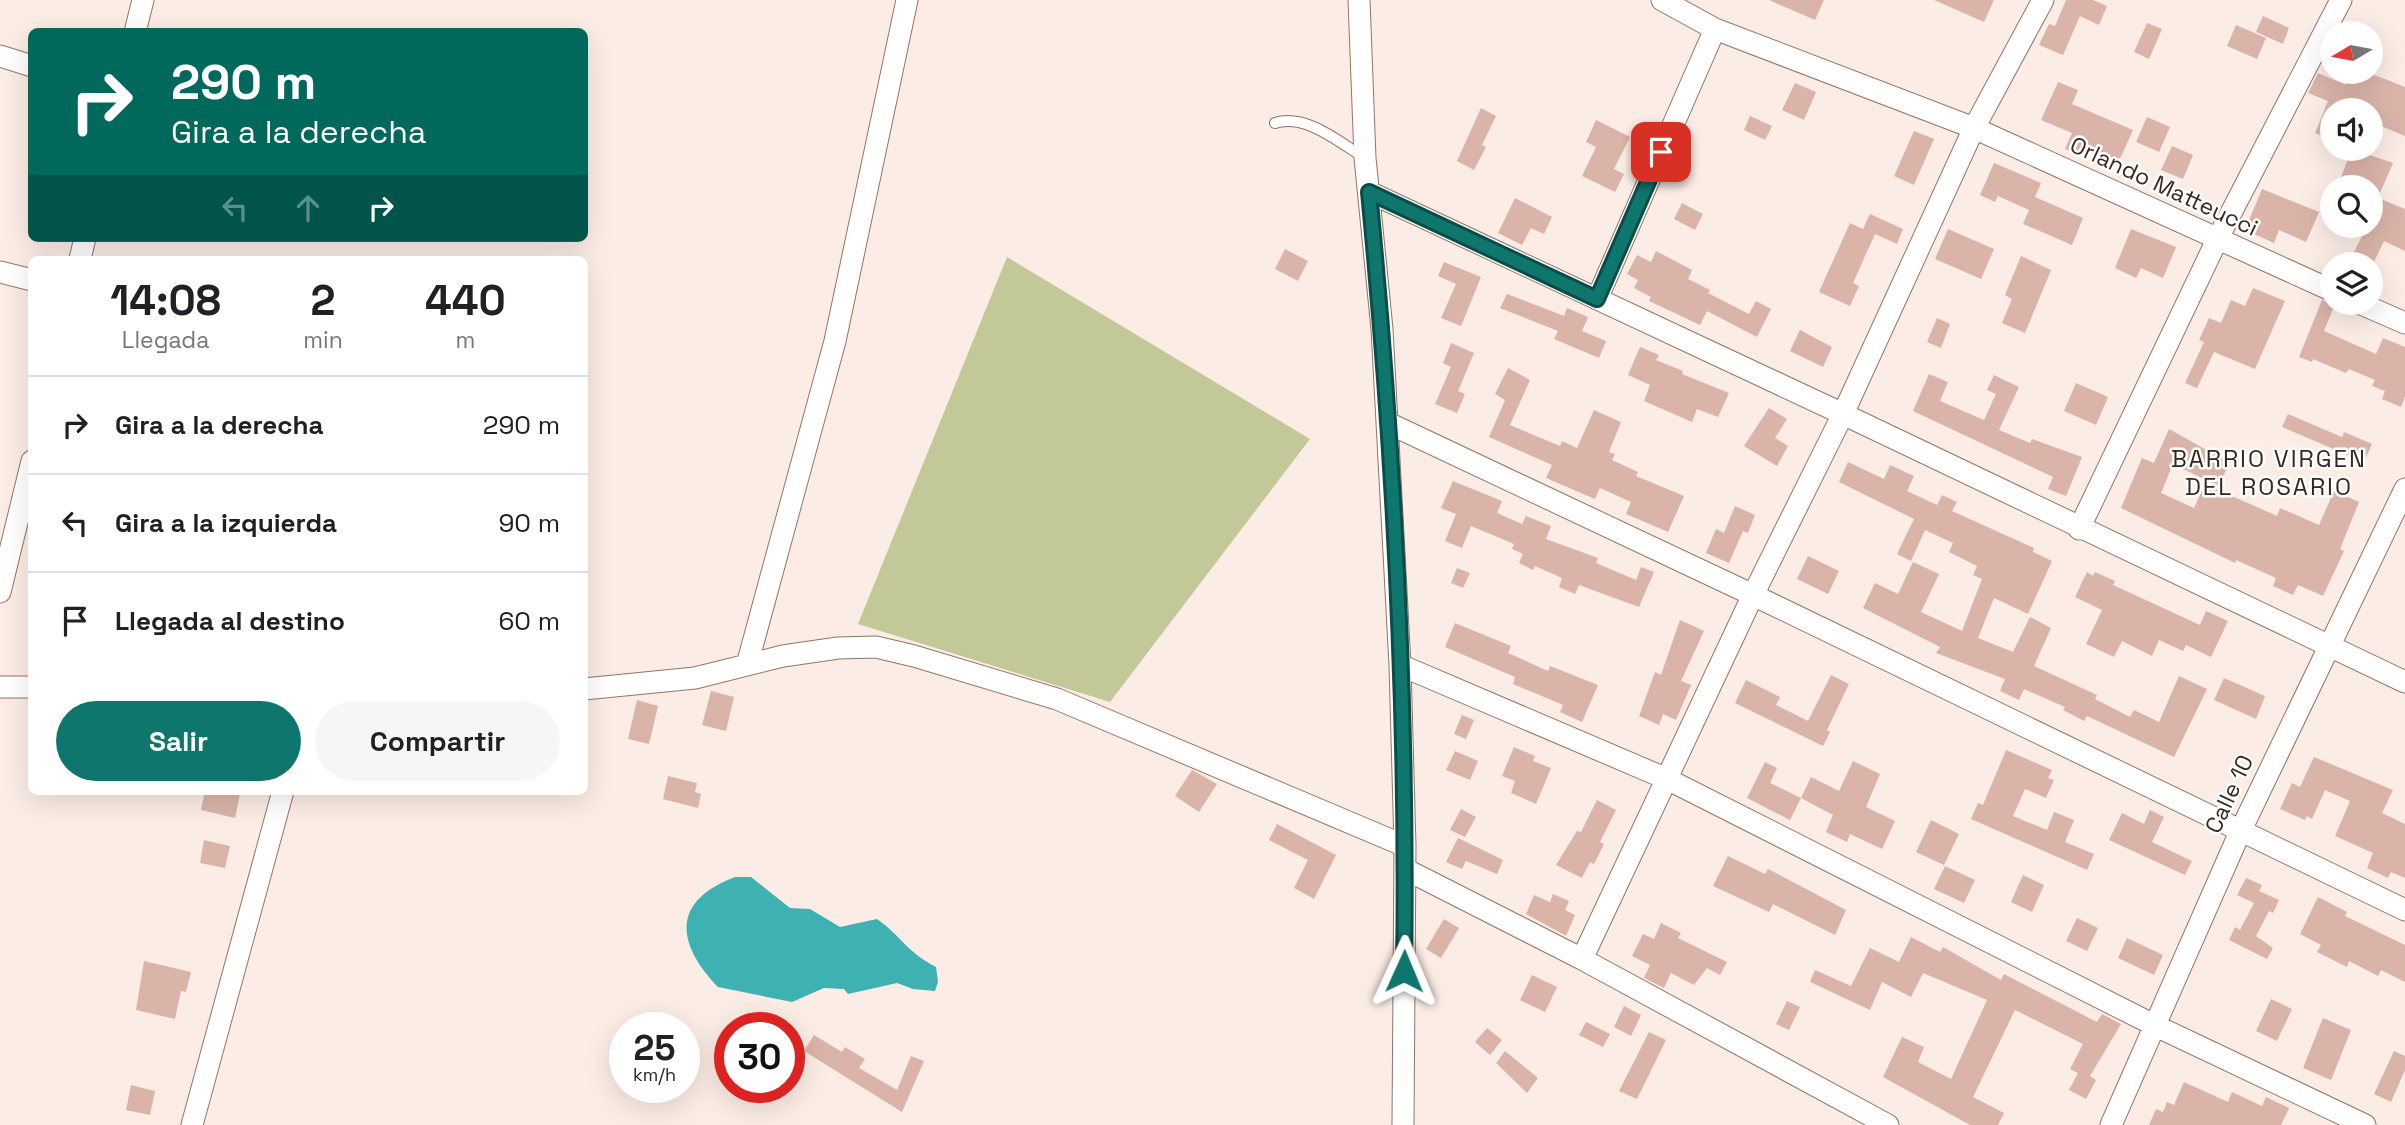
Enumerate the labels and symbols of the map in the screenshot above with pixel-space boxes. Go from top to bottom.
north arrow [2320,21,2384,84]
pin [1631,122,1691,182]
street label: Orlando Matteucci [2065,129,2263,243]
district label: BARRIO VIRGEN DEL ROSARIO [2171,443,2367,502]
street label: Calle 10 [2198,750,2260,838]
position arrow [1367,934,1441,1008]
speed limit sign: 30 [714,1012,805,1103]

